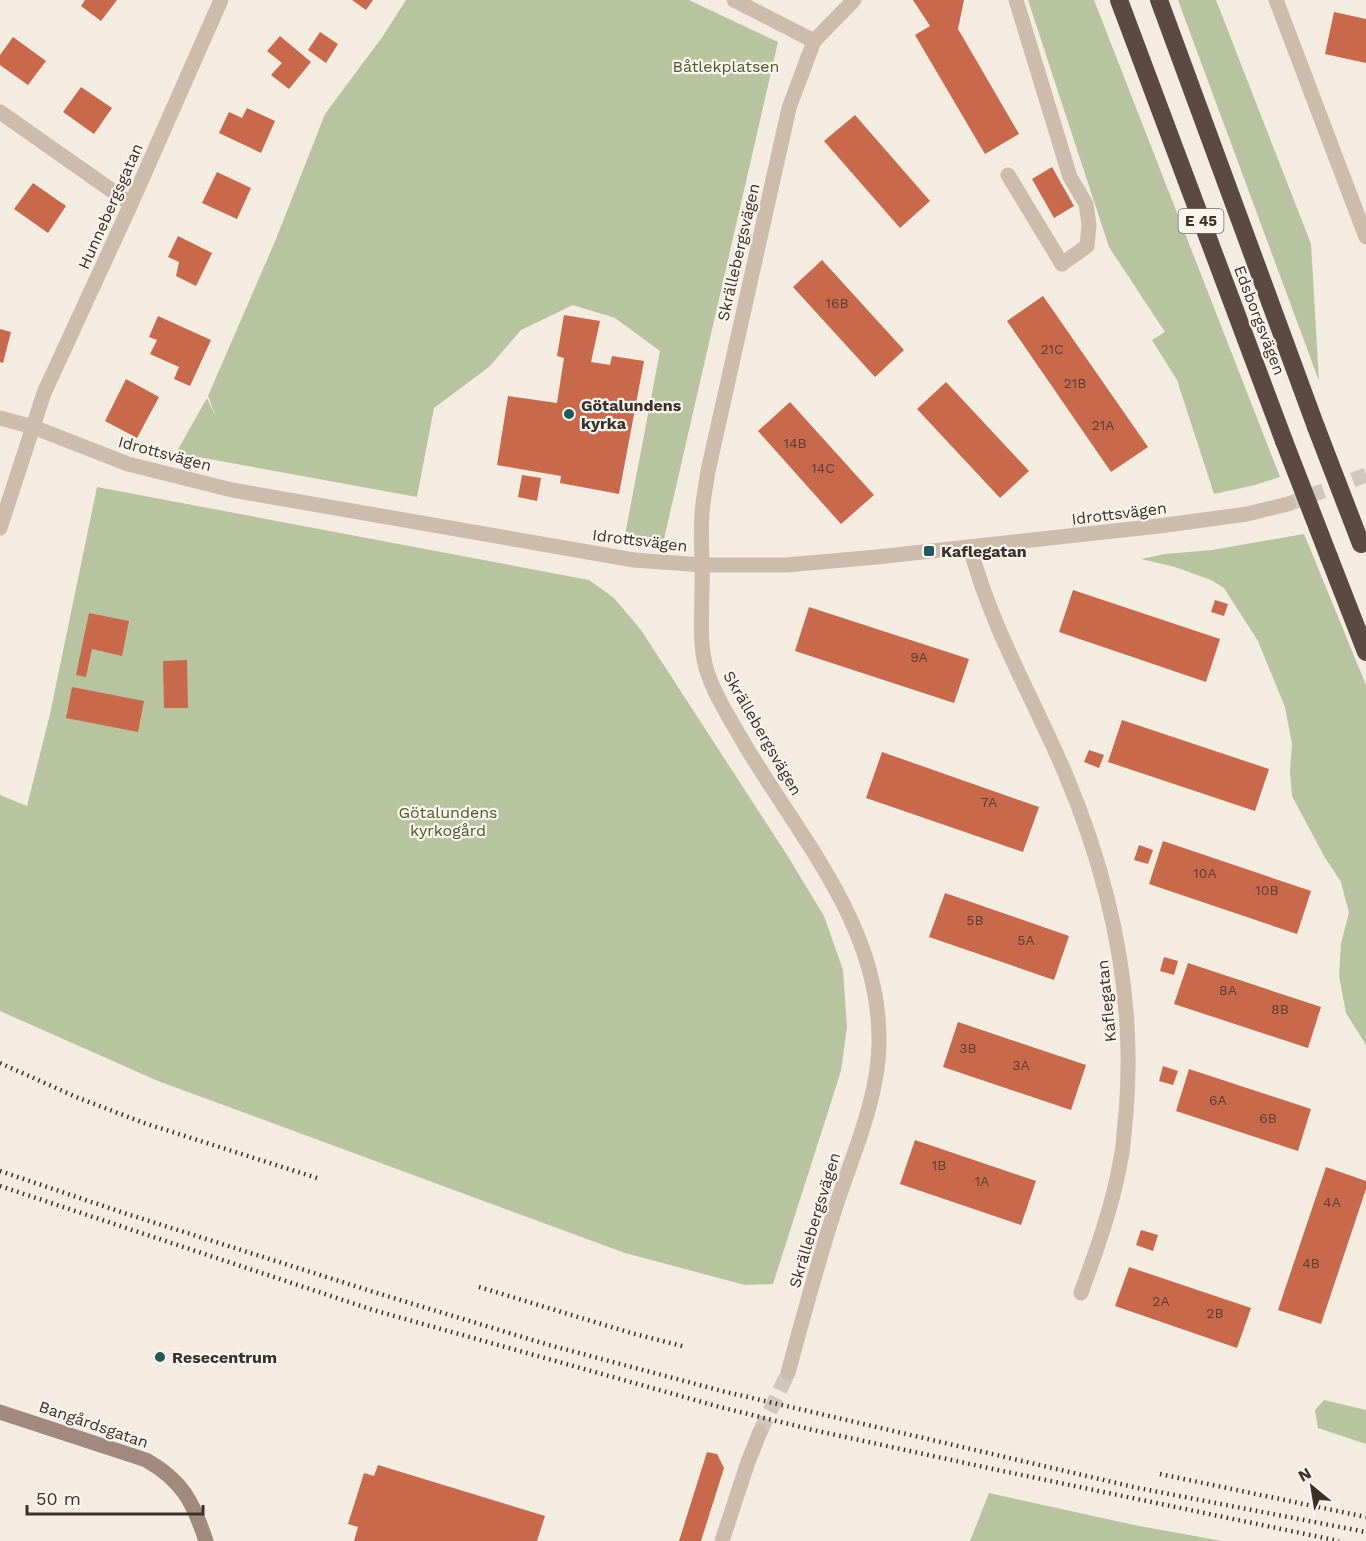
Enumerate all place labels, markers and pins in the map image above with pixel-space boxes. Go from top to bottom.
place label: Götalundens kyrka [581,396,682,433]
marker: Götalundens kyrka [562,407,576,421]
place label: Kaflegatan [941,542,1027,561]
marker: Kaflegatan [922,544,936,558]
place label: Resecentrum [172,1348,277,1367]
marker: Resecentrum [153,1350,167,1364]

